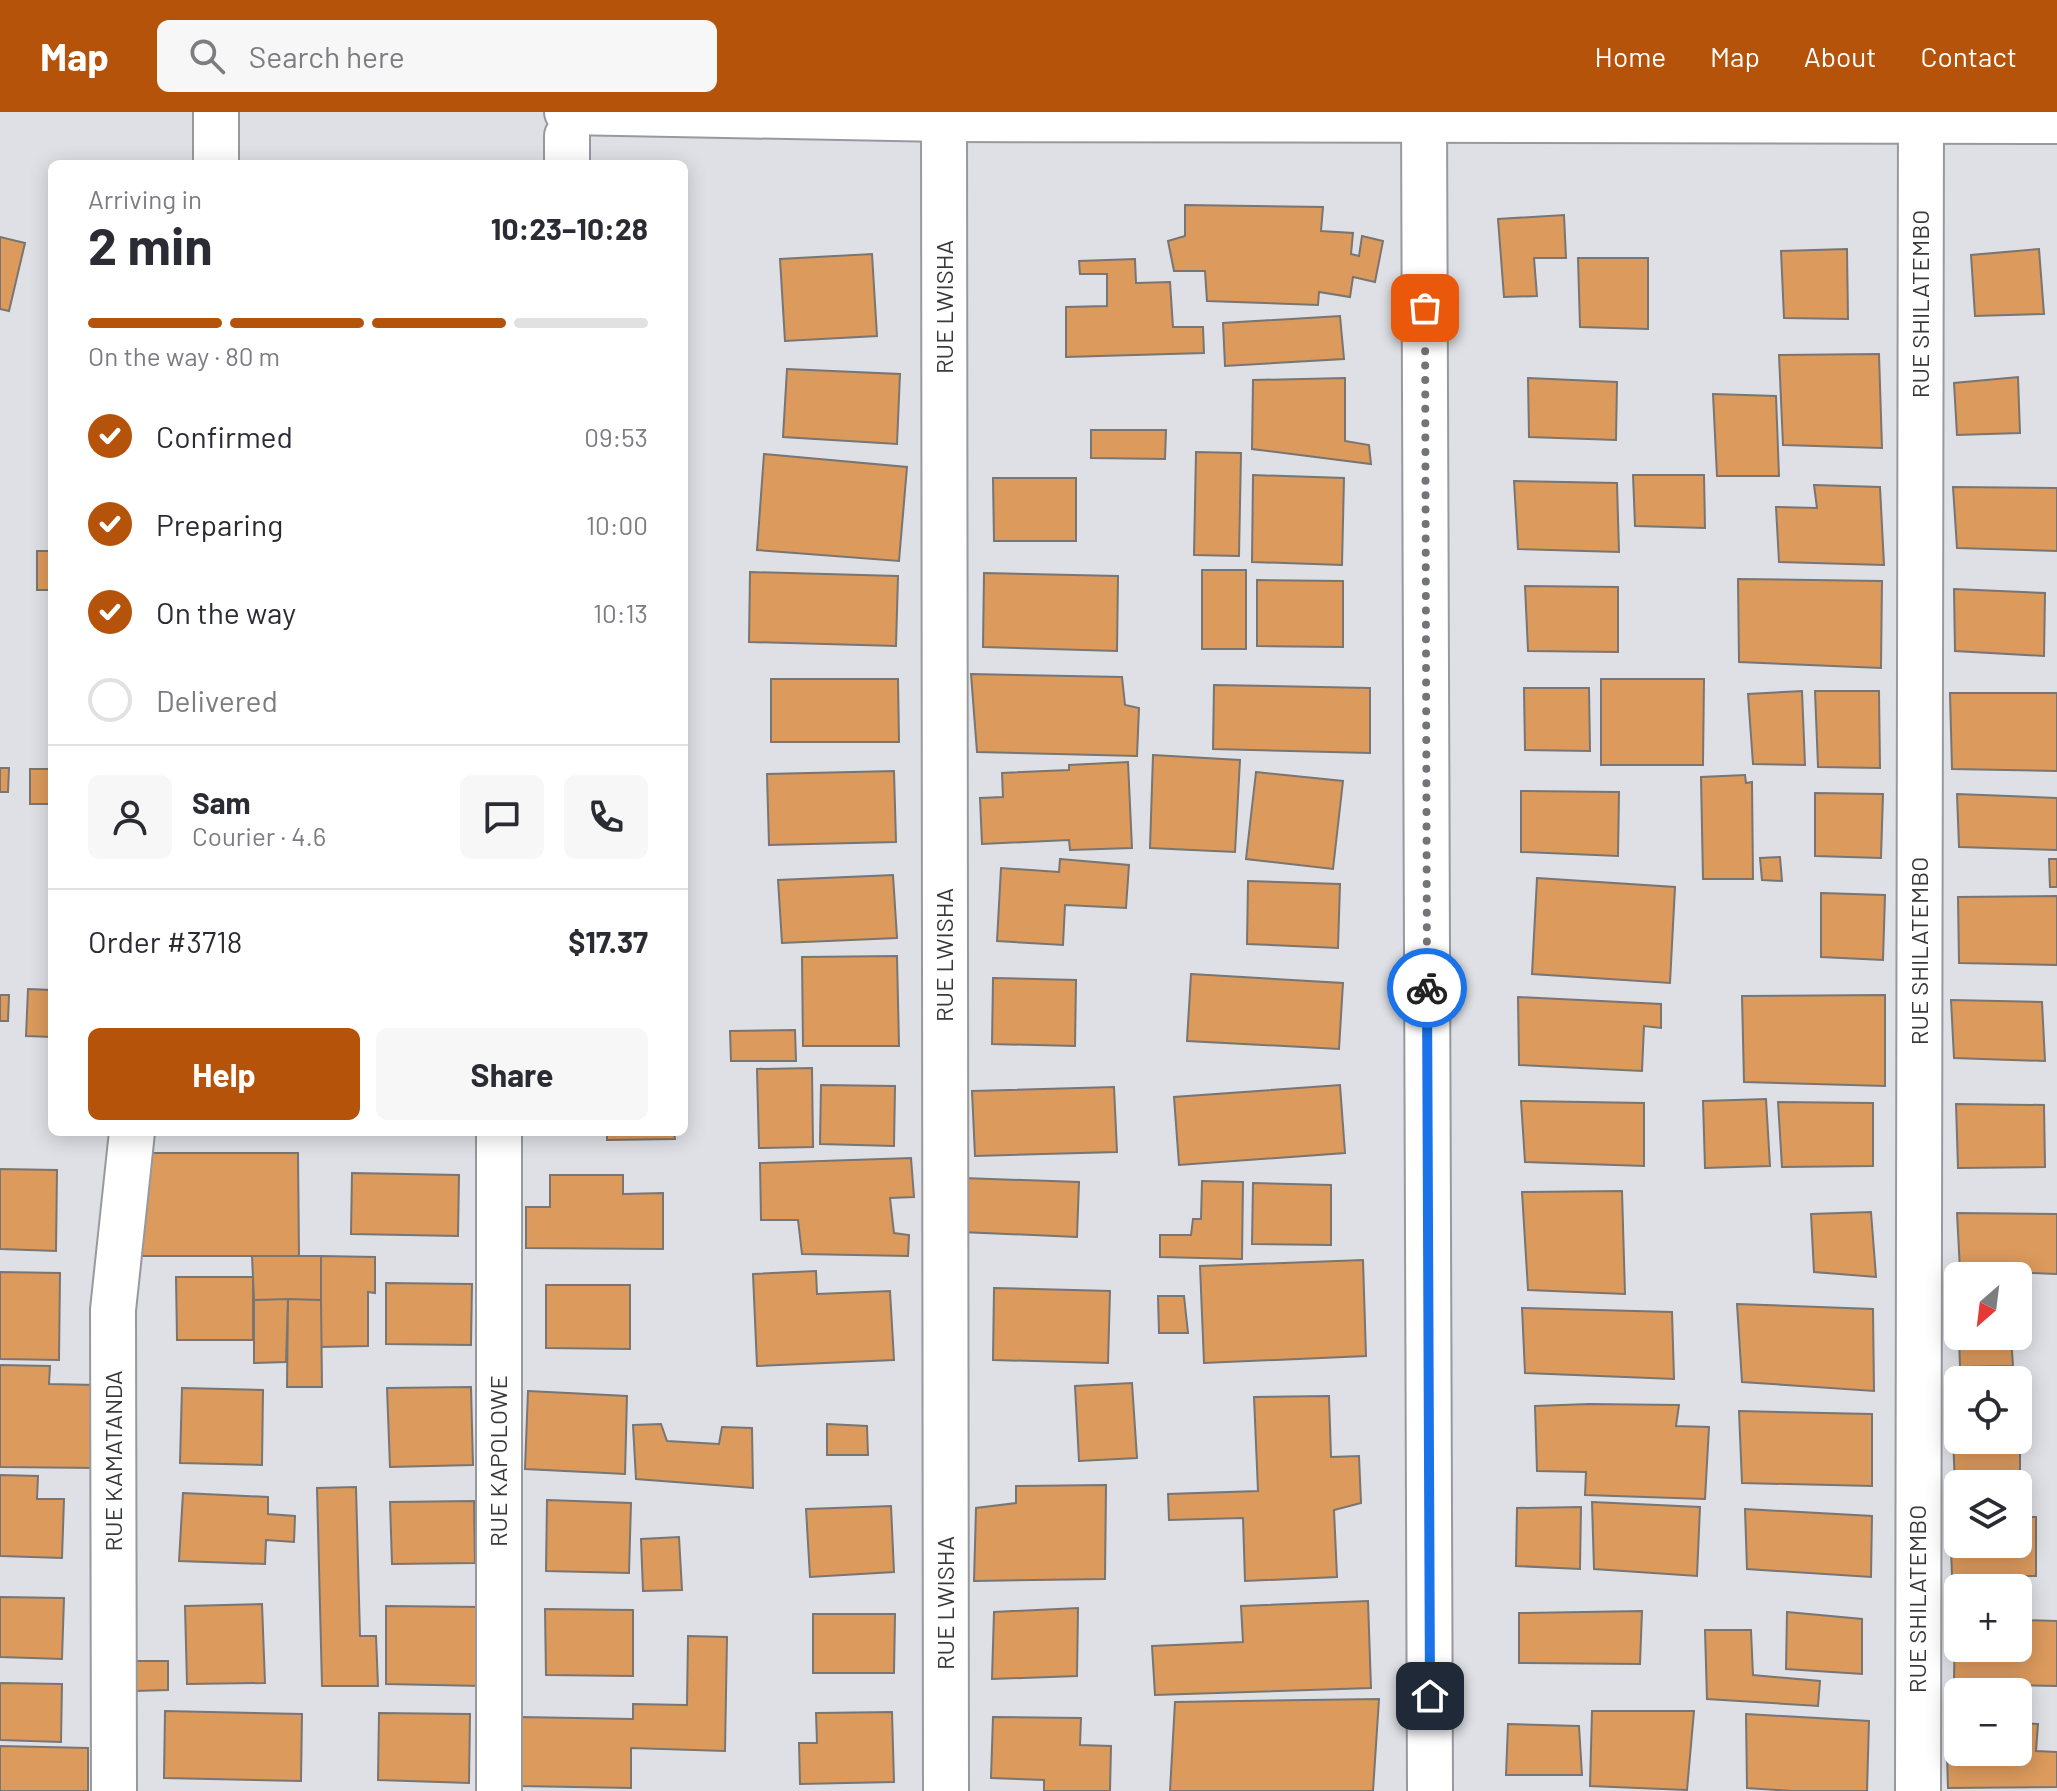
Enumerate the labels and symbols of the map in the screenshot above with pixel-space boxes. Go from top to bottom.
street label: RUE SHILATEMBO [1905,210,1934,398]
street label: RUE LWISHA [929,240,958,374]
pin [1391,274,1459,342]
street label: RUE SHILATEMBO [1904,857,1933,1045]
street label: RUE LWISHA [929,888,958,1022]
courier [1387,948,1467,1028]
north arrow [1944,1262,2032,1350]
street label: RUE KAMATANDA [98,1370,127,1552]
street label: RUE KAPOLOWE [483,1375,512,1547]
street label: RUE SHILATEMBO [1902,1505,1931,1693]
street label: RUE LWISHA [930,1536,959,1670]
pin [1396,1662,1464,1730]

